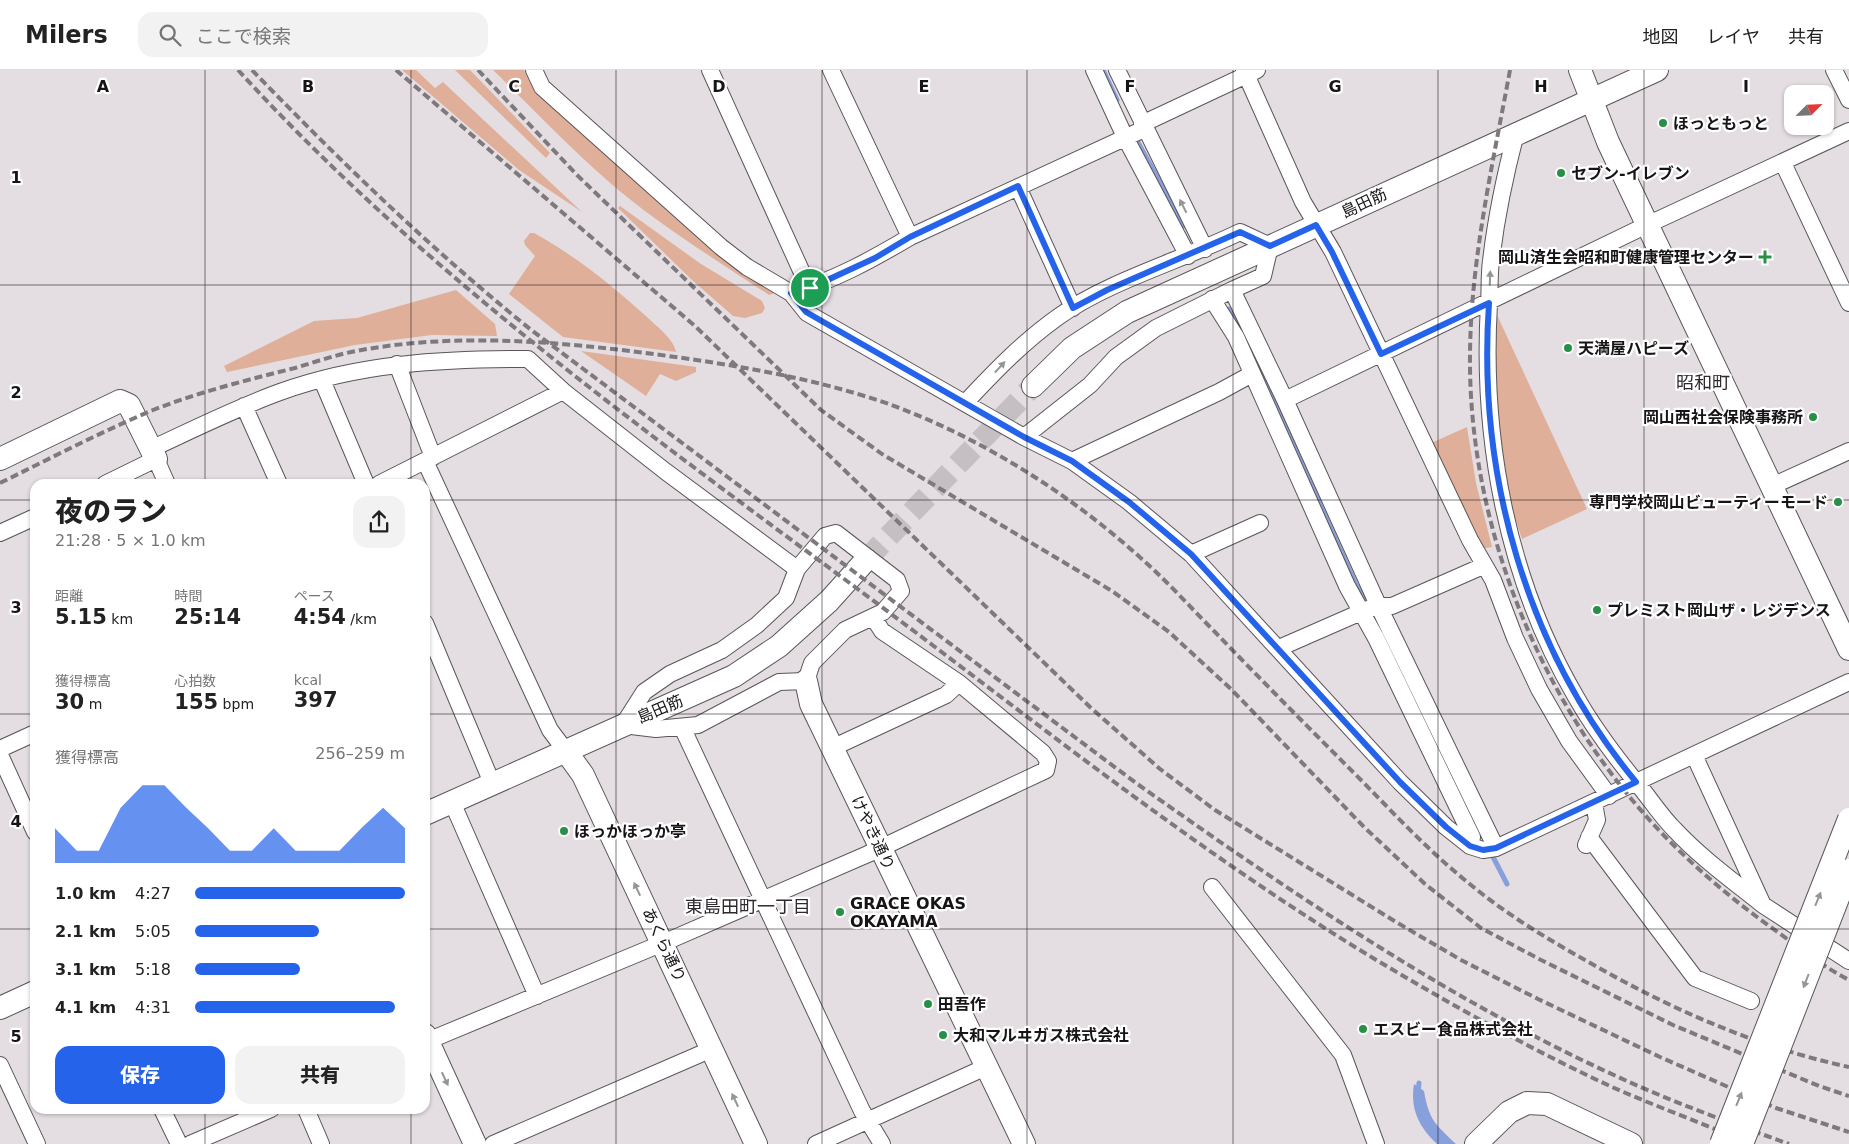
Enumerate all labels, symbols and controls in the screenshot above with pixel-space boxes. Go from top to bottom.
search box [138,12,488,57]
text: Milers [25,21,108,49]
icon: search [156,21,184,49]
text: ここで検索 [196,25,291,47]
text: 地図 [1643,26,1679,47]
text: レイヤ [1707,26,1760,47]
text: 共有 [1788,26,1824,47]
text: A [97,77,110,96]
text: B [302,77,314,96]
text: C [508,77,520,96]
text: D [712,77,726,96]
text: E [919,77,929,96]
text: F [1125,77,1135,96]
text: G [1328,77,1342,96]
text: H [1534,77,1548,96]
text: I [1743,77,1749,96]
north arrow [1784,85,1834,135]
map controls [1784,85,1834,135]
place label: ほっともっと [1673,114,1769,133]
marker: ほっともっと [1657,117,1669,129]
place label: セブン-イレブン [1571,164,1690,183]
marker: セブン-イレブン [1555,167,1567,179]
text: 1 [10,168,22,187]
street label: 島田筋 [1338,184,1390,222]
one-way arrow [1179,198,1187,213]
place label: 岡山済生会昭和町健康管理センター [1498,248,1754,267]
marker: 岡山済生会昭和町健康管理センター [1758,250,1772,264]
pin [789,267,831,309]
one-way arrow [1486,270,1494,286]
icon: arrive [796,274,824,302]
place label: 天満屋ハピーズ [1578,339,1689,358]
marker: 天満屋ハピーズ [1562,342,1574,354]
one-way arrow [994,360,1005,373]
district label: 昭和町 [1676,372,1730,393]
text: 2 [10,383,22,402]
place label: 岡山西社会保険事務所 [1643,408,1803,427]
marker: 岡山西社会保険事務所 [1807,411,1819,423]
place label: 専門学校岡山ビューティーモード [1589,493,1828,512]
text: 夜のラン [55,495,167,528]
button: share [353,496,405,548]
marker: 専門学校岡山ビューティーモード [1832,496,1844,508]
text: 21:28 · 5 × 1.0 km [55,531,206,550]
text: 距離 [55,588,83,604]
text: 時間 [174,588,202,604]
text: ペース [294,588,335,604]
text: 3 [10,598,22,617]
place label: プレミスト岡山ザ・レジデンス [1607,601,1831,620]
marker: プレミスト岡山ザ・レジデンス [1591,604,1603,616]
text: 5.15 [55,605,107,629]
text: 25:14 [174,605,241,629]
text: 4:54 [294,605,346,629]
text: km [107,611,133,627]
text: /km [346,611,377,627]
text: kcal [294,672,322,688]
text: 獲得標高 [55,673,111,689]
text: 心拍数 [174,673,216,689]
text: 397 [294,688,338,712]
text: 30 [55,690,84,714]
text: 155 [174,690,218,714]
street label: 島田筋 [634,691,686,727]
text: m [84,696,102,712]
text: bpm [218,696,254,712]
text: 256–259 m [315,744,405,763]
text: 獲得標高 [55,748,119,767]
street label: けやき通り [847,793,899,873]
text: 4 [10,812,22,831]
place label: ほっかほっか亭 [574,822,686,841]
marker: ほっかほっか亭 [558,825,570,837]
one-way arrow [633,882,641,896]
text: 1.0 km [55,884,116,903]
text: 4:27 [135,884,171,903]
one-way arrow [1814,892,1822,906]
place label: GRACE OKAS OKAYAMA [850,894,966,931]
district label: 東島田町一丁目 [685,896,811,917]
street label: あくら通り [638,905,690,985]
marker: GRACE OKAS OKAYAMA [834,906,846,918]
text: 2.1 km [55,922,116,941]
text: 5:05 [135,922,171,941]
text: 3.1 km [55,960,116,979]
text: 5:18 [135,960,171,979]
one-way arrow [1802,974,1810,989]
place label: 田吾作 [938,995,986,1014]
text: 4.1 km [55,998,116,1017]
text: 4:31 [135,998,171,1017]
marker: 田吾作 [922,998,934,1010]
place label: エスビー食品株式会社 [1373,1020,1533,1039]
marker: エスビー食品株式会社 [1357,1023,1369,1035]
place label: 大和マルヰガス株式会社 [953,1026,1129,1045]
text: 5 [10,1027,22,1046]
marker: 大和マルヰガス株式会社 [937,1029,949,1041]
button: 保存 [55,1046,225,1104]
button: 共有 [235,1046,405,1104]
one-way arrow [441,1072,450,1087]
one-way arrow [1735,1092,1743,1106]
one-way arrow [731,1093,739,1107]

